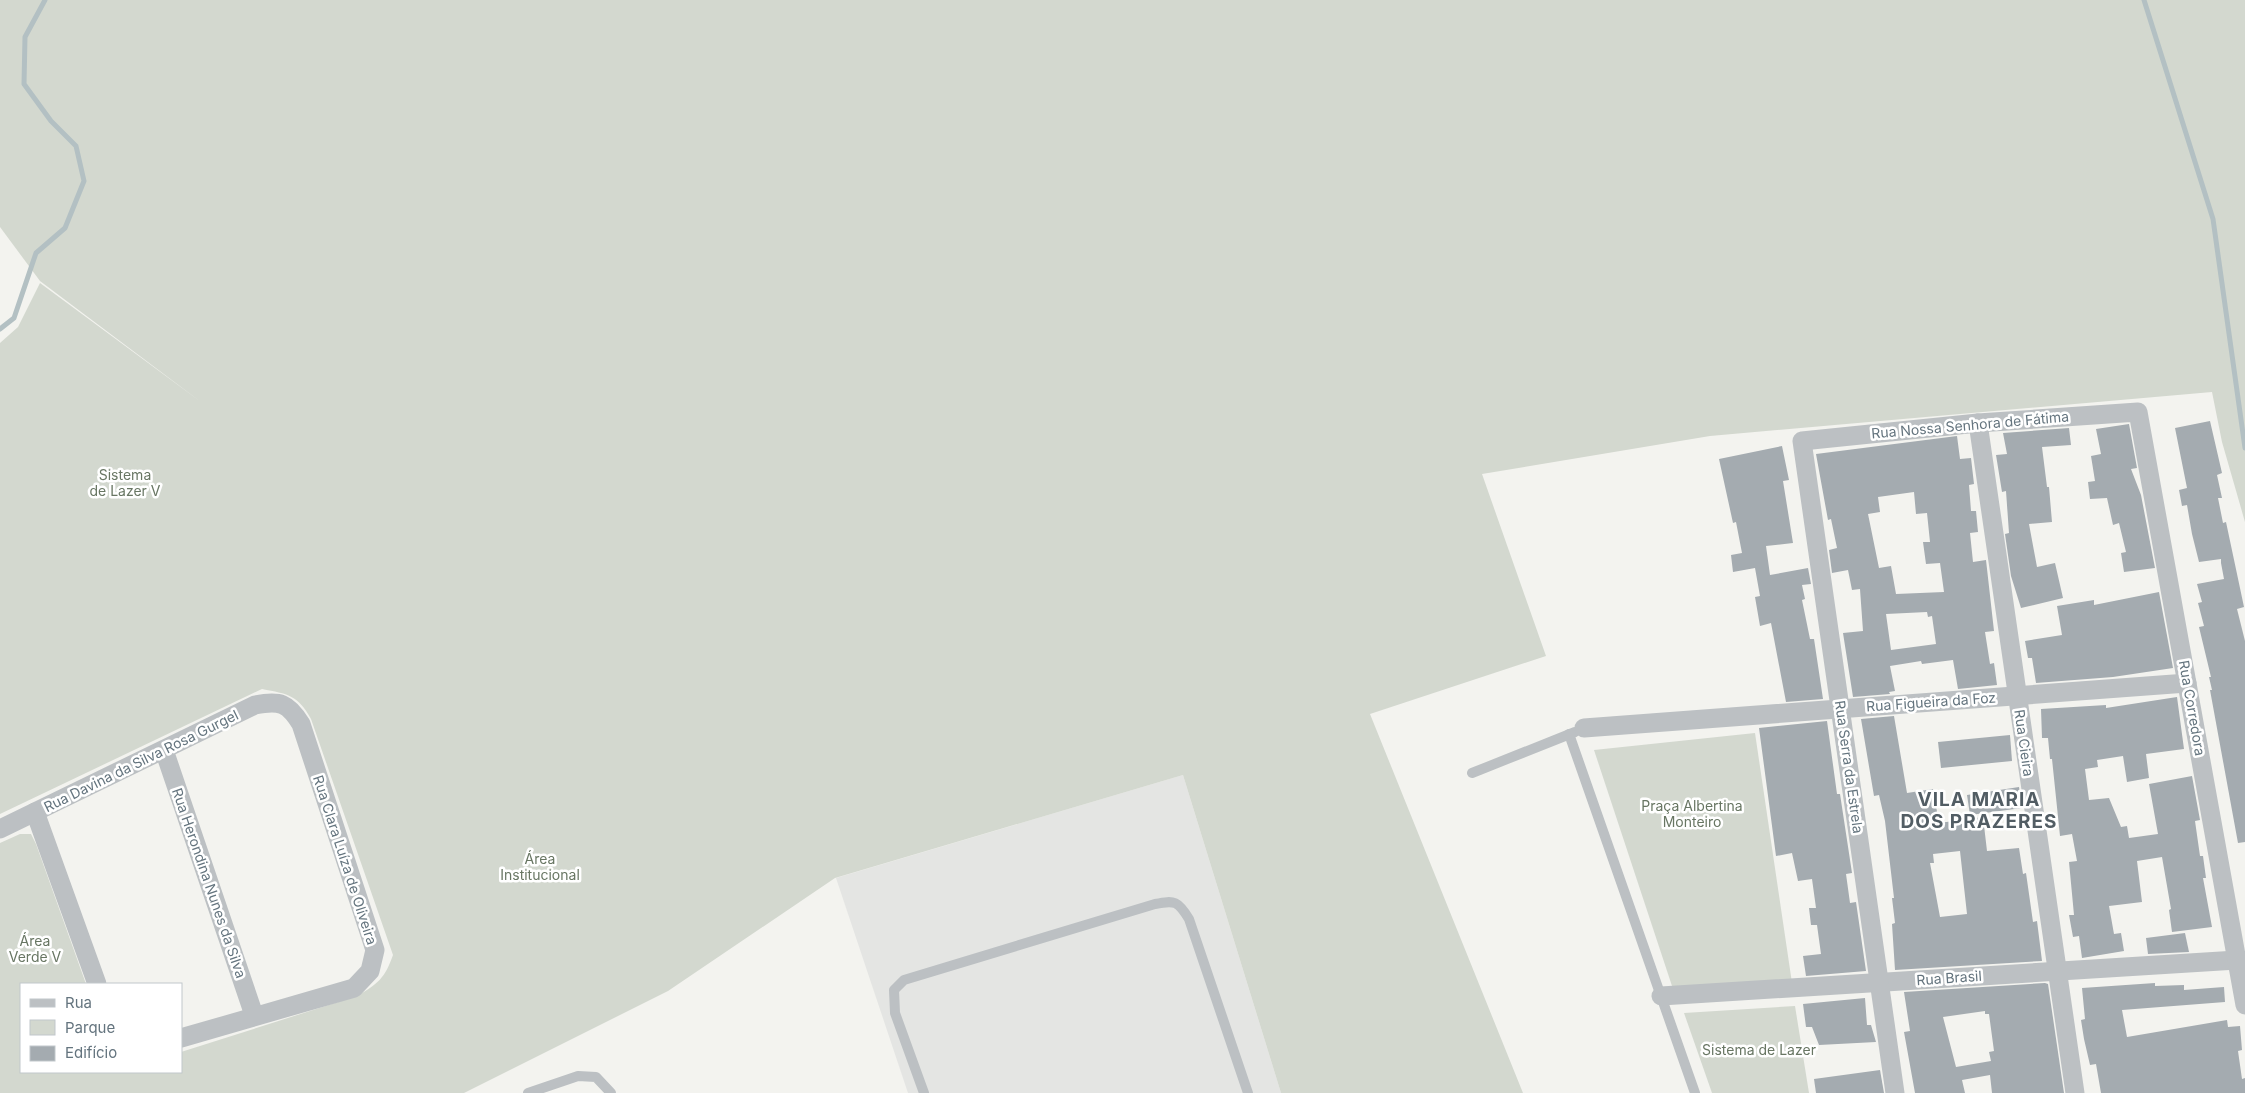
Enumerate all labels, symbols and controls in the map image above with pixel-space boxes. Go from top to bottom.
street label: Rua Nossa Senhora de Fátima [1870,407,2069,442]
park label: Sistema de Lazer V [89,466,161,499]
street label: Rua Corredora [2176,659,2209,757]
street label: Rua Figueira da Foz [1865,688,1997,715]
street label: Rua Serra da Estrela [1832,699,1867,834]
street label: Rua Davina da Silva Rosa Gurgel [41,706,241,815]
street label: Rua Cieira [2011,708,2038,777]
street label: Rua Clara Luíza de Oliveira [310,773,381,947]
street label: Rua Herondina Nunes da Silva [169,786,250,980]
district label: VILA MARIA DOS PRAZERES [1901,788,2057,833]
park label: Praça Albertina Monteiro [1641,797,1743,830]
park label: Área Institucional [500,850,580,883]
park label: Área Verde V [9,932,62,965]
street label: Rua Brasil [1916,967,1982,988]
legend [20,983,182,1073]
text: Rua [65,993,92,1012]
text: Parque [65,1018,115,1037]
park label: Sistema de Lazer [1702,1041,1816,1058]
text: Edifício [65,1043,117,1062]

